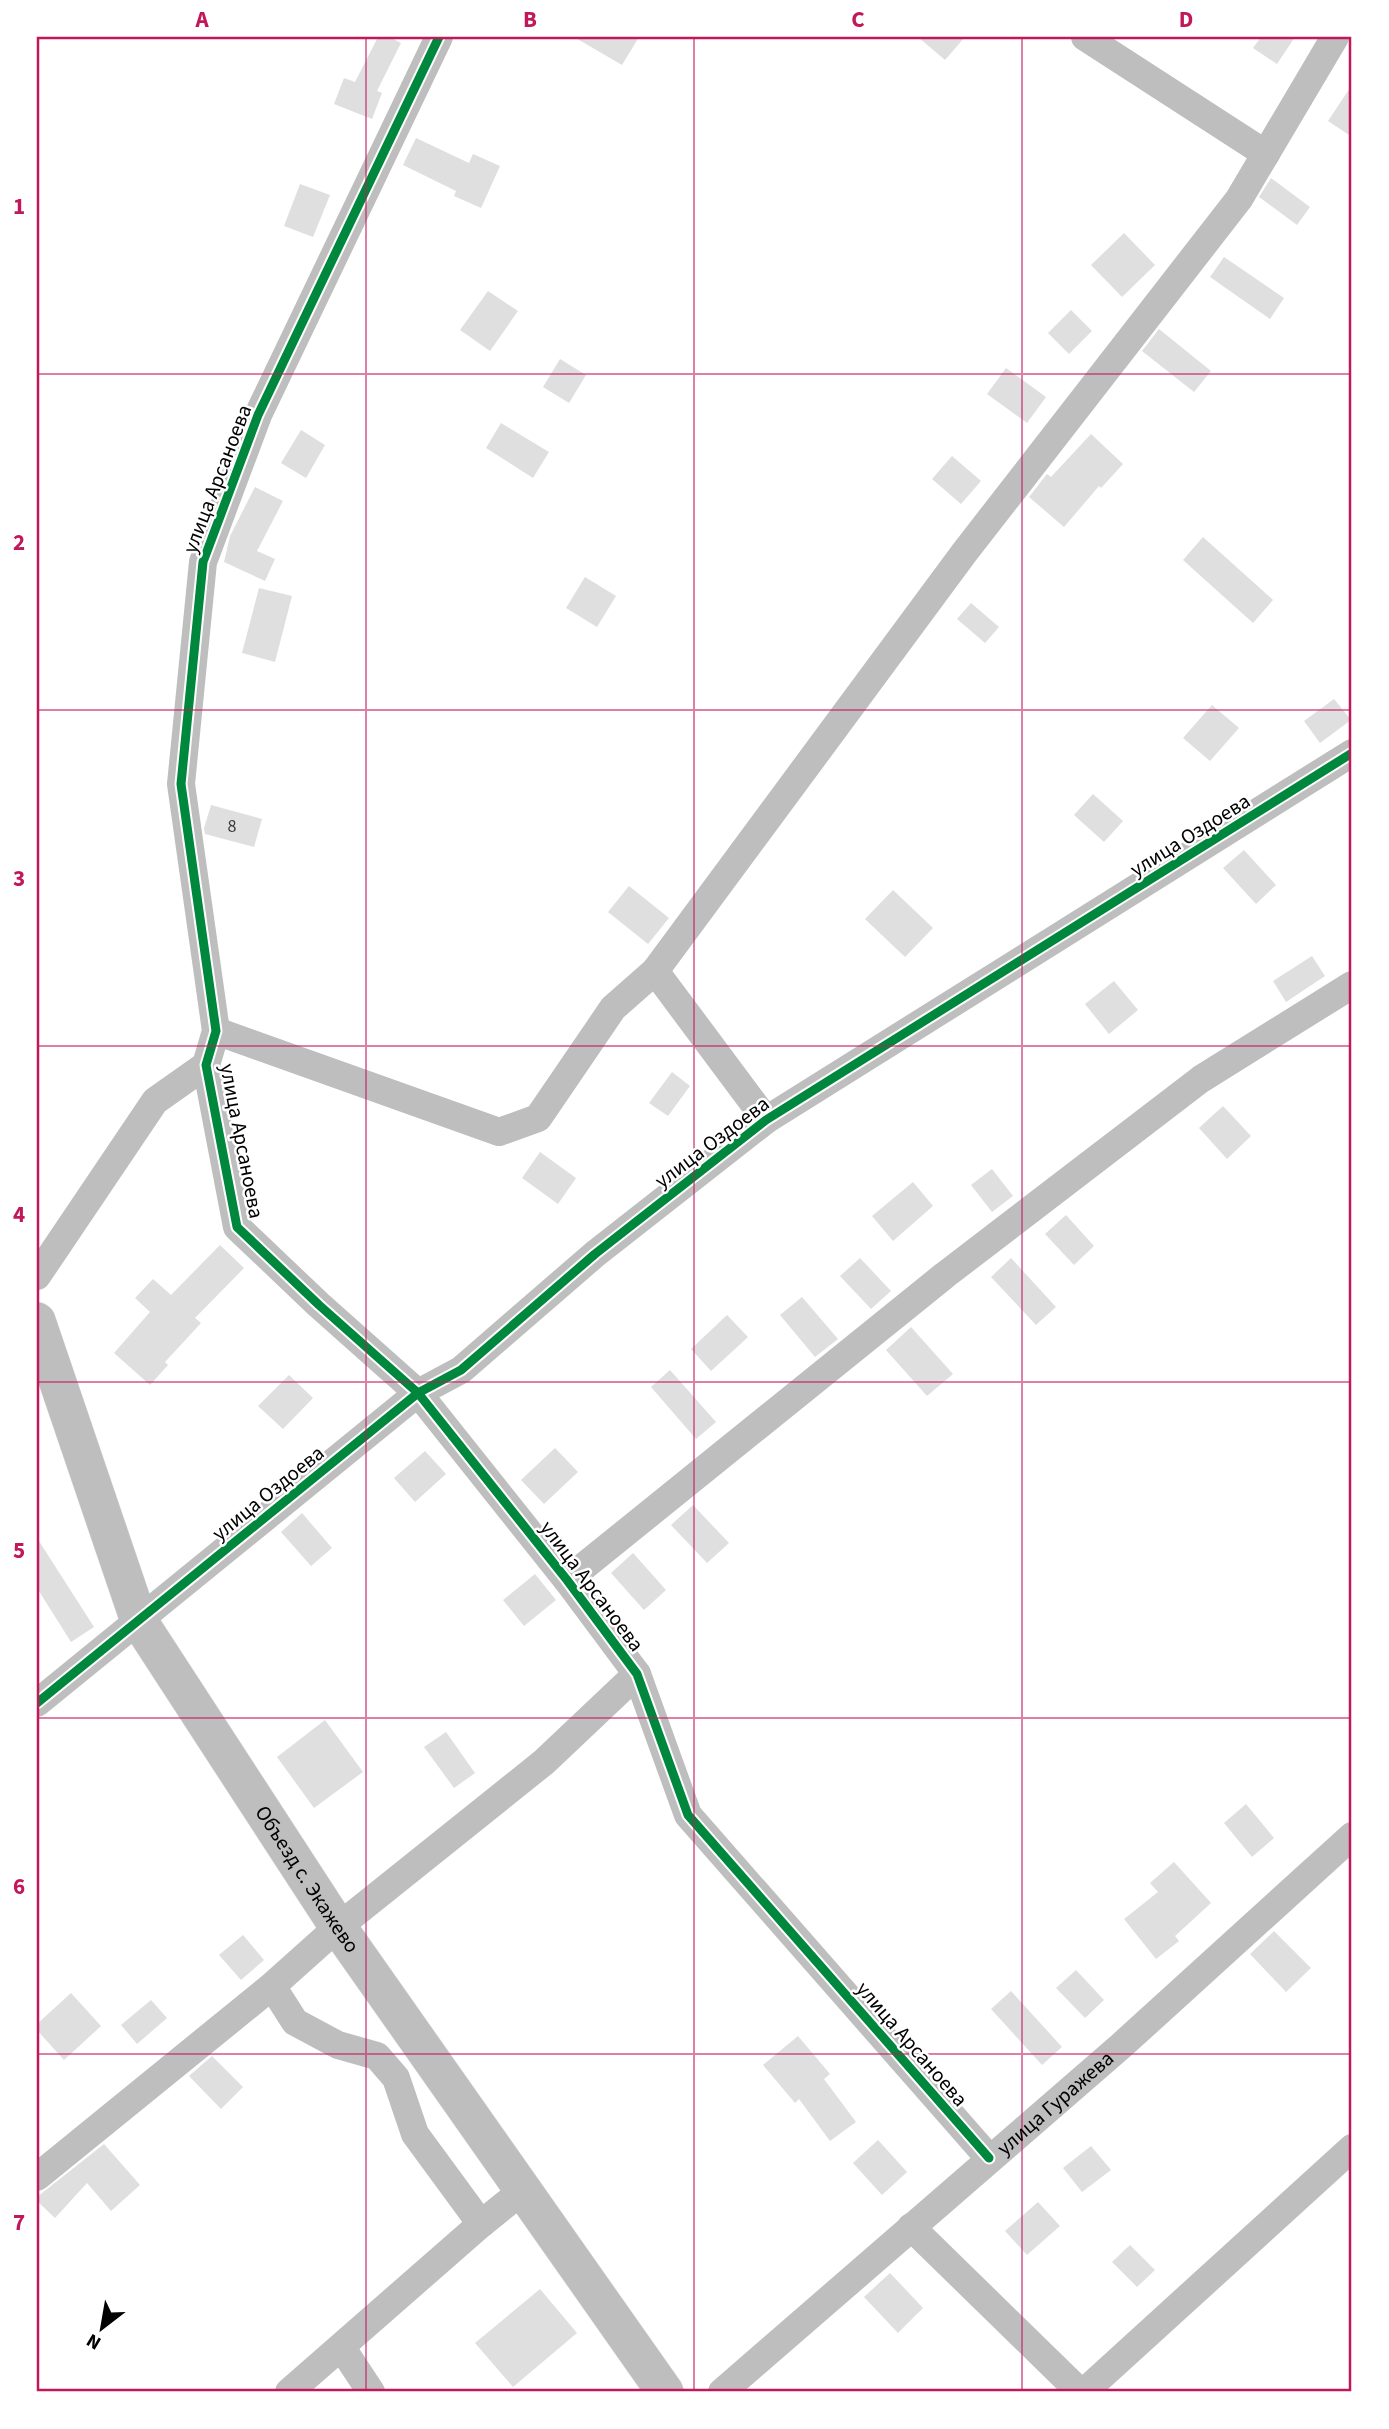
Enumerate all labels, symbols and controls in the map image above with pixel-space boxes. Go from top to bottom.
text: A [194,3,209,36]
text: B [523,3,537,36]
text: C [851,3,865,36]
text: D [1179,3,1193,36]
text: 1 [13,190,25,223]
street label: улица Арсаноева [175,400,259,558]
text: 2 [13,526,25,559]
street label: улица Оздоева [1124,786,1256,884]
house number: 8 [228,814,237,839]
text: 3 [13,862,25,895]
street label: улица Арсаноева [212,1061,272,1221]
street label: улица Оздоева [648,1089,776,1195]
text: 4 [13,1198,25,1231]
street label: улица Оздоева [205,1438,331,1548]
street label: улица Арсаноева [533,1514,651,1658]
text: 5 [13,1534,25,1567]
street label: Объезд с. Экажево [248,1800,367,1959]
text: 6 [13,1870,25,1903]
street label: улица Арсаноева [849,1975,975,2113]
street label: улица Гуражева [990,2044,1120,2162]
text: 7 [13,2206,25,2239]
north arrow [66,2292,136,2362]
text: N [82,2326,106,2356]

